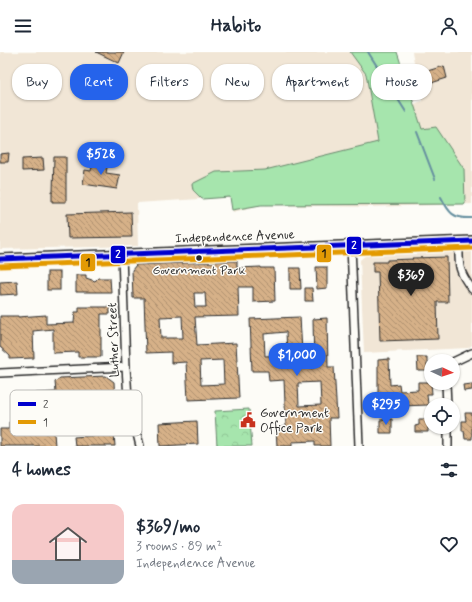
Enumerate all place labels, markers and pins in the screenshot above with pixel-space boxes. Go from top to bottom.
pin: $528 [77,142,125,176]
marker: Government Park [194,253,204,263]
place label: Government Park [153,263,246,279]
pin: $369 [387,263,435,297]
pin: $1,000 [264,343,330,377]
pin: $295 [362,392,410,426]
place label: Government Office Park [260,405,329,437]
public building icon: Government Office Park [239,411,257,429]

